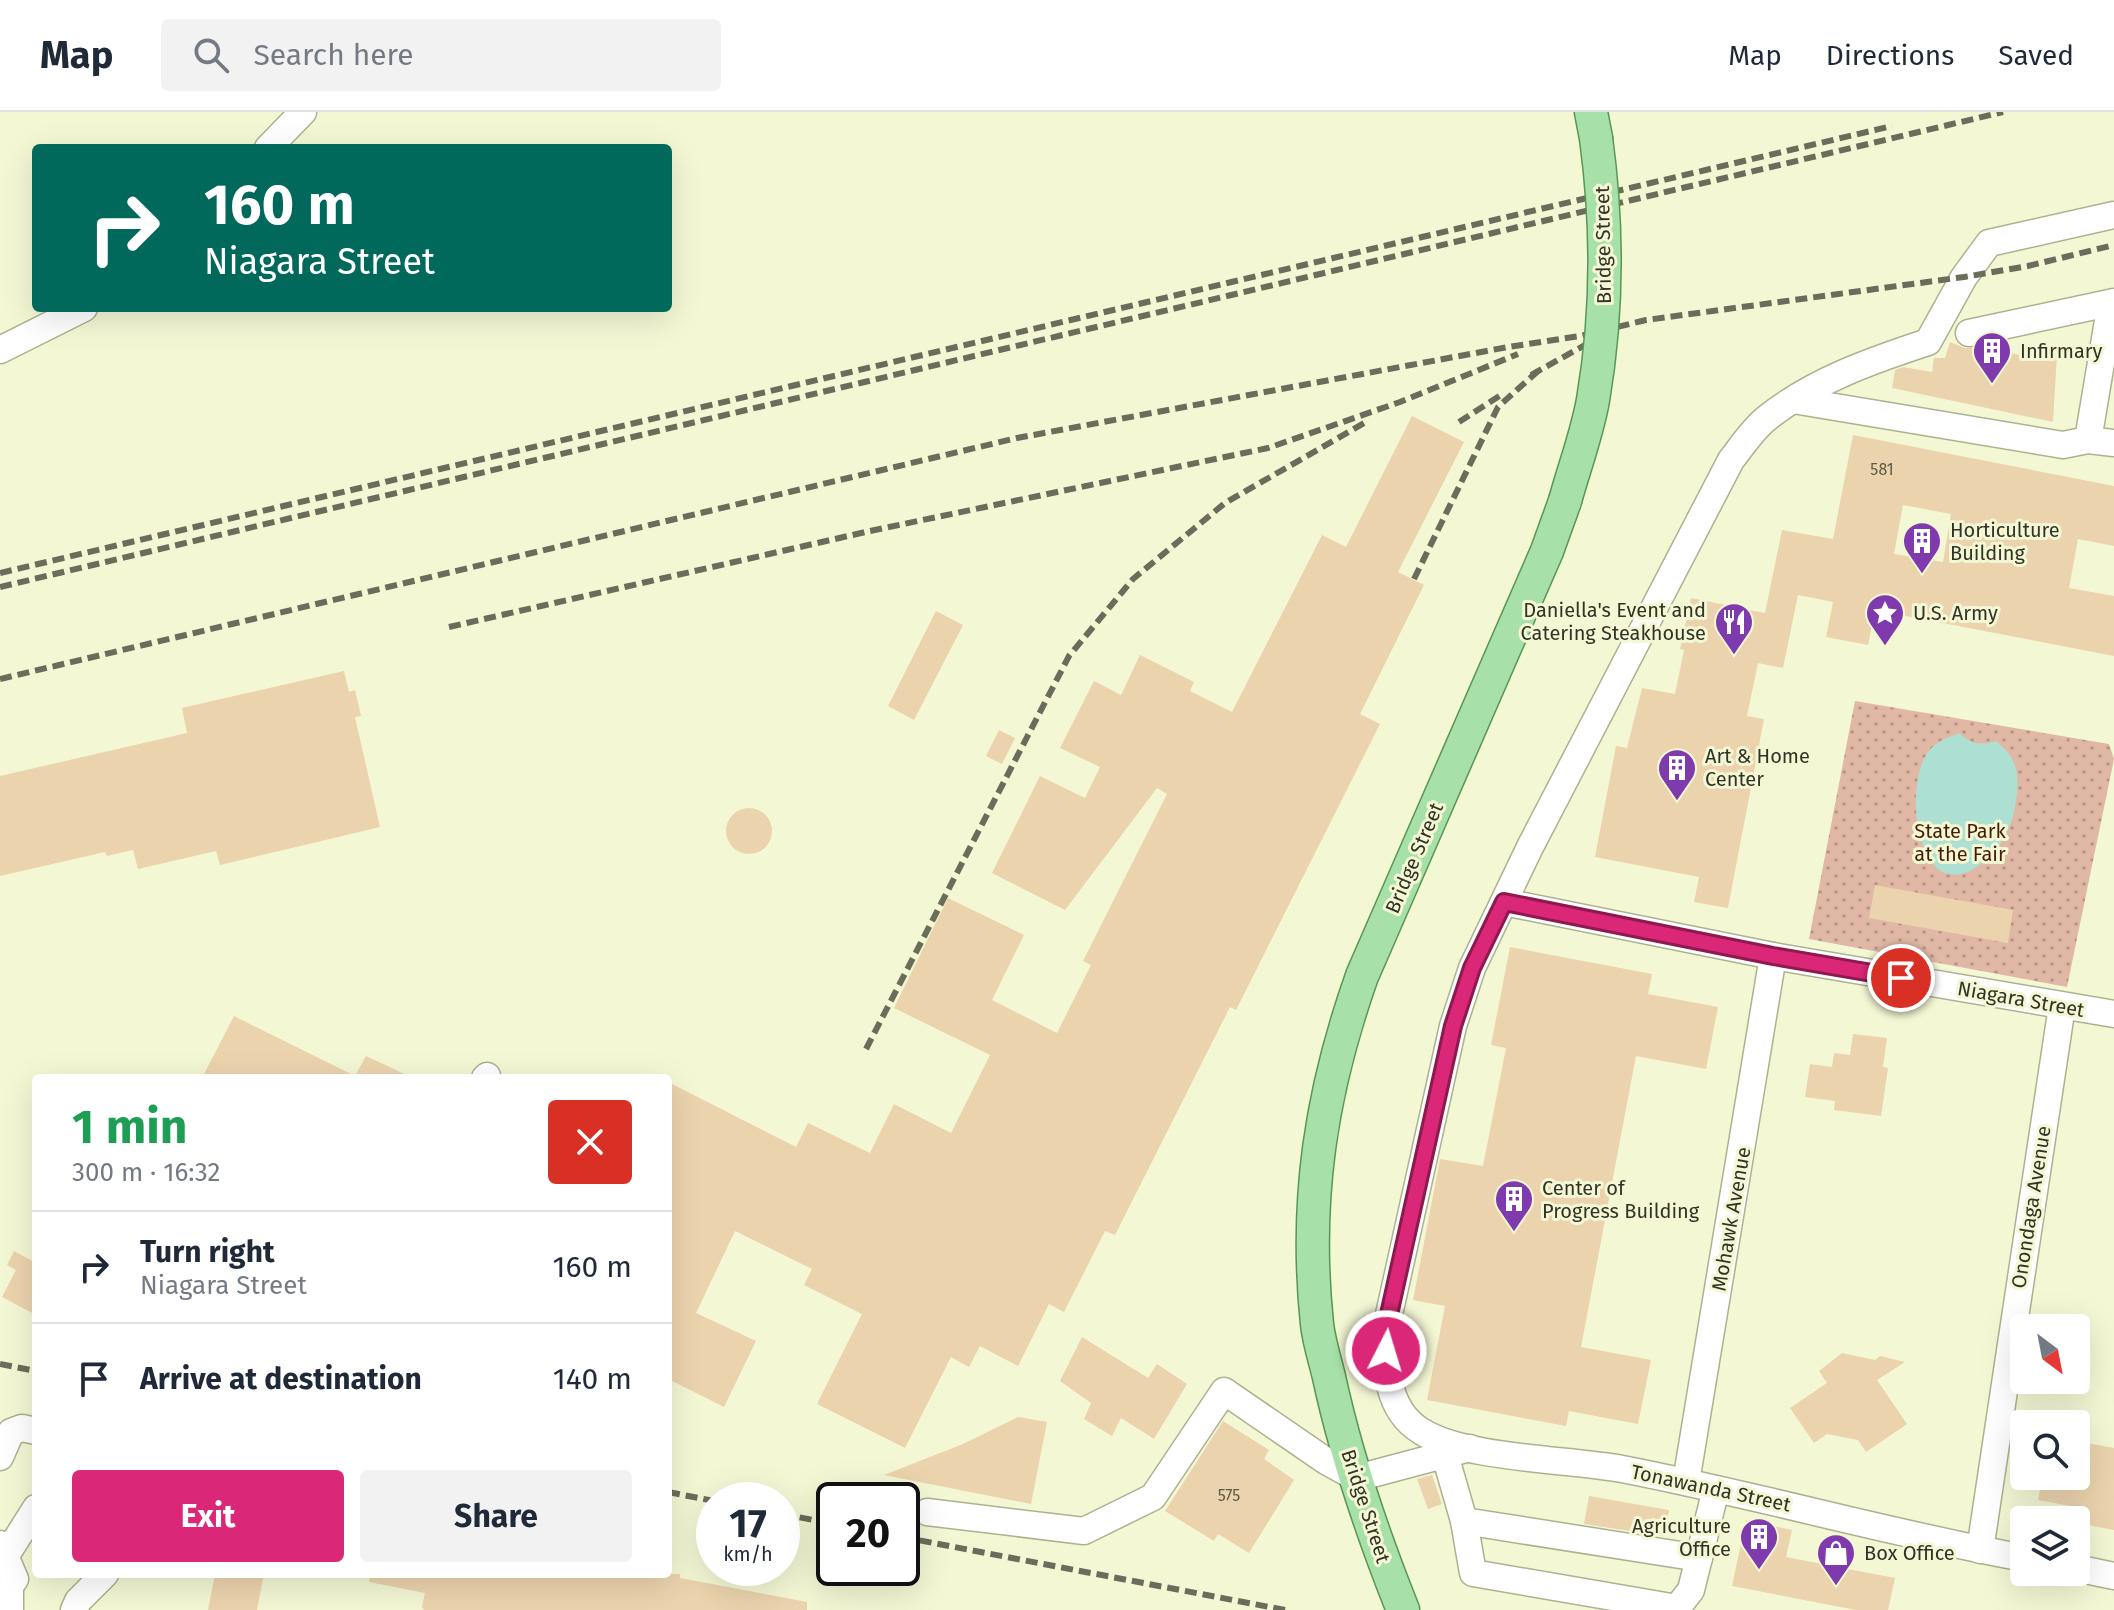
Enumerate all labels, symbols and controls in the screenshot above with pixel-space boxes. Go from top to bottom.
search box [161,19,721,91]
text: Map [40,32,113,78]
icon: search [189,33,233,77]
text: Search here [253,37,414,73]
text: Map [1728,39,1782,72]
text: Directions [1826,39,1954,72]
text: Saved [1998,39,2074,72]
text: 160 m [204,172,355,239]
icon: right [72,176,176,280]
street label: Bridge Street [1590,185,1616,304]
text: Niagara Street [204,240,435,284]
building icon: Infirmary [1971,330,2013,385]
place label: Infirmary [2020,339,2103,363]
house number: 581 [1870,460,1894,479]
place label: Horticulture Building [1950,518,2060,565]
building icon: Horticulture Building [1901,520,1943,575]
place icon: U.S. Army [1864,592,1906,647]
place label: Daniella's Event and Catering Steakhouse [1521,598,1706,645]
restaurant icon: Daniella's Event and Catering Steakhouse [1713,601,1755,656]
place label: U.S. Army [1913,601,1998,625]
place label: Art & Home Center [1705,744,1810,791]
building icon: Art & Home Center [1656,747,1698,802]
street label: Bridge Street [1380,798,1448,917]
park label: State Park at the Fair [1914,819,2006,866]
pin [1867,944,1935,1012]
icon: arrive [1879,956,1923,1000]
street label: Niagara Street [1956,976,2087,1022]
text: 1 min [72,1098,187,1156]
button: close [548,1100,632,1184]
street label: Onondaga Avenue [2006,1124,2056,1290]
street label: Mohawk Avenue [1707,1145,1755,1293]
text: 300 m · 16:32 [72,1157,220,1188]
place label: Center of Progress Building [1542,1176,1700,1223]
building icon: Center of Progress Building [1493,1178,1535,1233]
text: Turn right [140,1234,275,1270]
icon: right [72,1245,116,1289]
text: 160 m [553,1249,632,1285]
text: Niagara Street [140,1270,307,1301]
position arrow [1344,1309,1428,1393]
north arrow [2010,1314,2090,1394]
map controls [2010,1314,2090,1586]
icon: arrive [72,1357,116,1401]
text: Arrive at destination [140,1361,422,1397]
text: 140 m [553,1361,632,1397]
button: search [2010,1410,2090,1490]
street label: Bridge Street [1336,1446,1396,1567]
street label: Tonawanda Street [1629,1459,1794,1517]
button: Exit [72,1470,344,1562]
button: Share [360,1470,632,1562]
speed limit sign: 20 [816,1482,920,1586]
house number: 575 [1218,1486,1240,1505]
text: 17 [729,1500,767,1548]
button: layers [2010,1506,2090,1586]
place label: Agriculture Office [1632,1514,1731,1561]
building icon: Agriculture Office [1738,1516,1780,1571]
shop icon: Box Office [1815,1532,1857,1587]
place label: Box Office [1864,1541,1955,1565]
text: km/h [723,1542,773,1566]

